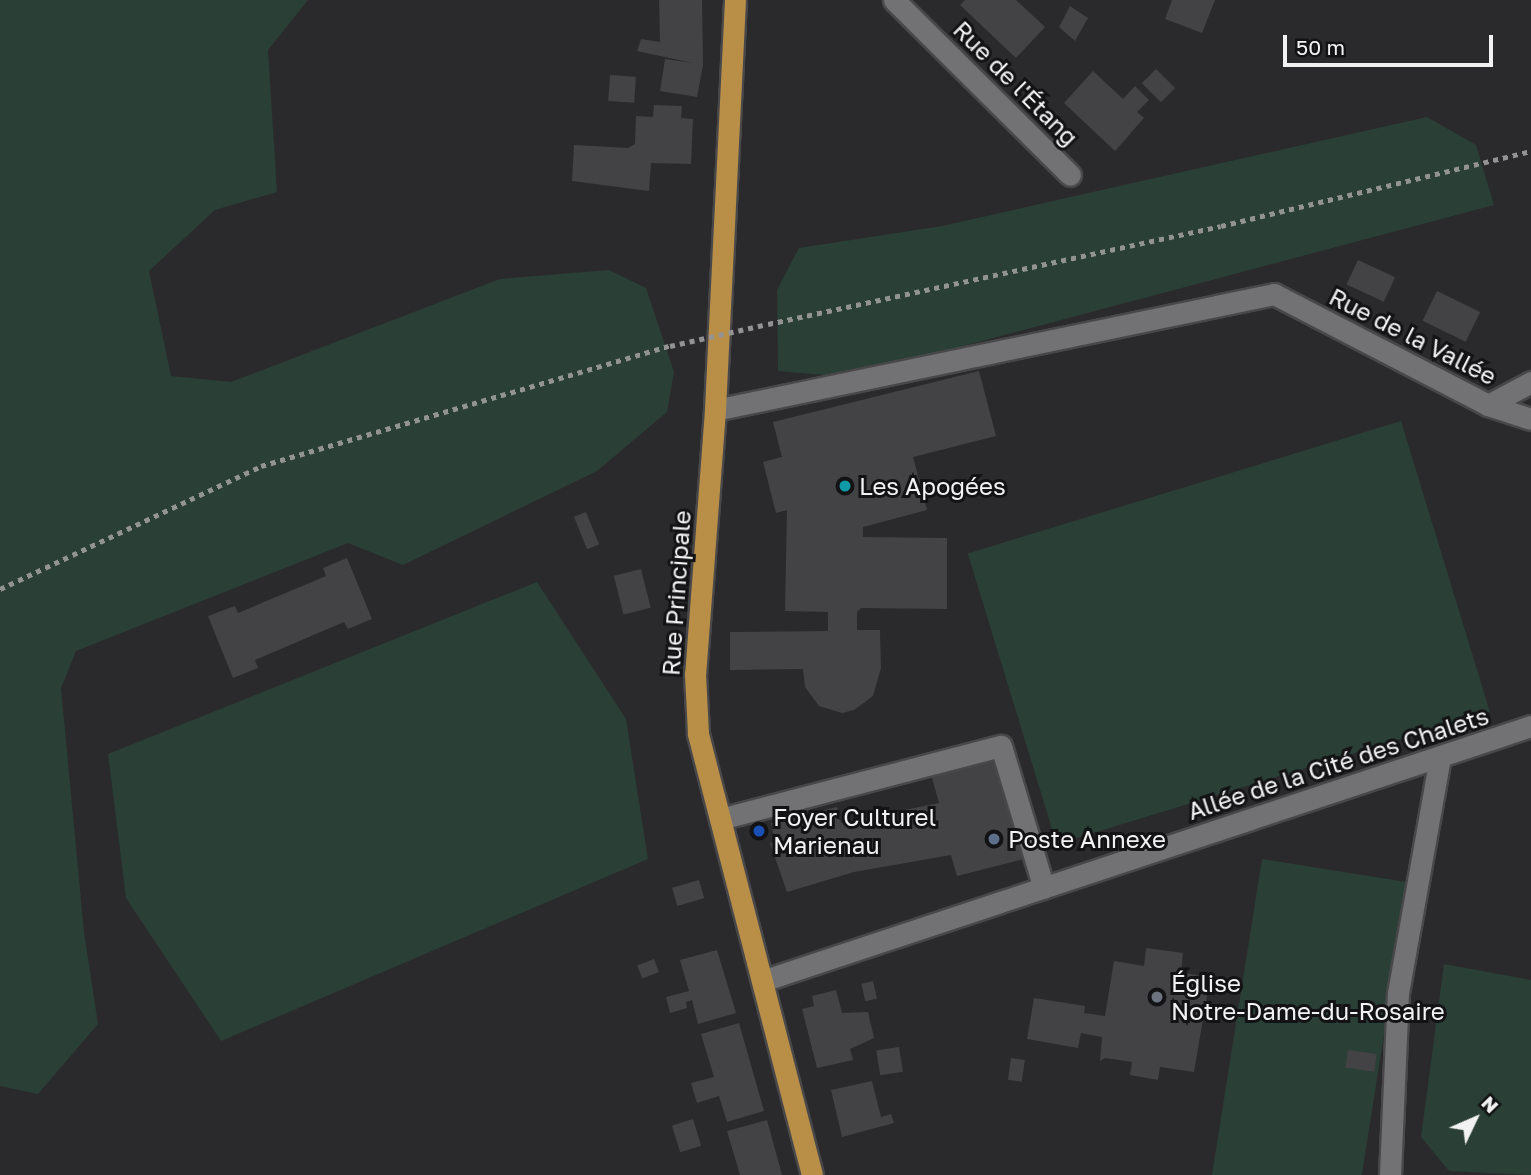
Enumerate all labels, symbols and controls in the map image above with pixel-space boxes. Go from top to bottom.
street label: Rue de l'Étang [948,15,1084,151]
scale bar [1286,21,1496,65]
text: 50 m [1296,34,1345,60]
street label: Rue de la Vallée [1325,282,1501,390]
place label: Les Apogées [859,472,1006,500]
marker: Les Apogées [837,478,853,494]
street label: Rue Principale [656,509,696,677]
street label: Allée de la Cité des Chalets [1184,701,1492,825]
place label: Foyer Culturel Marienau [773,803,936,859]
marker: Foyer Culturel Marienau [751,823,767,839]
place label: Poste Annexe [1008,825,1166,853]
marker: Poste Annexe [986,831,1002,847]
place label: Église Notre-Dame-du-Rosaire [1171,969,1445,1025]
marker: Église Notre-Dame-du-Rosaire [1149,989,1165,1005]
north arrow [1440,1084,1510,1154]
text: N [1477,1091,1504,1117]

